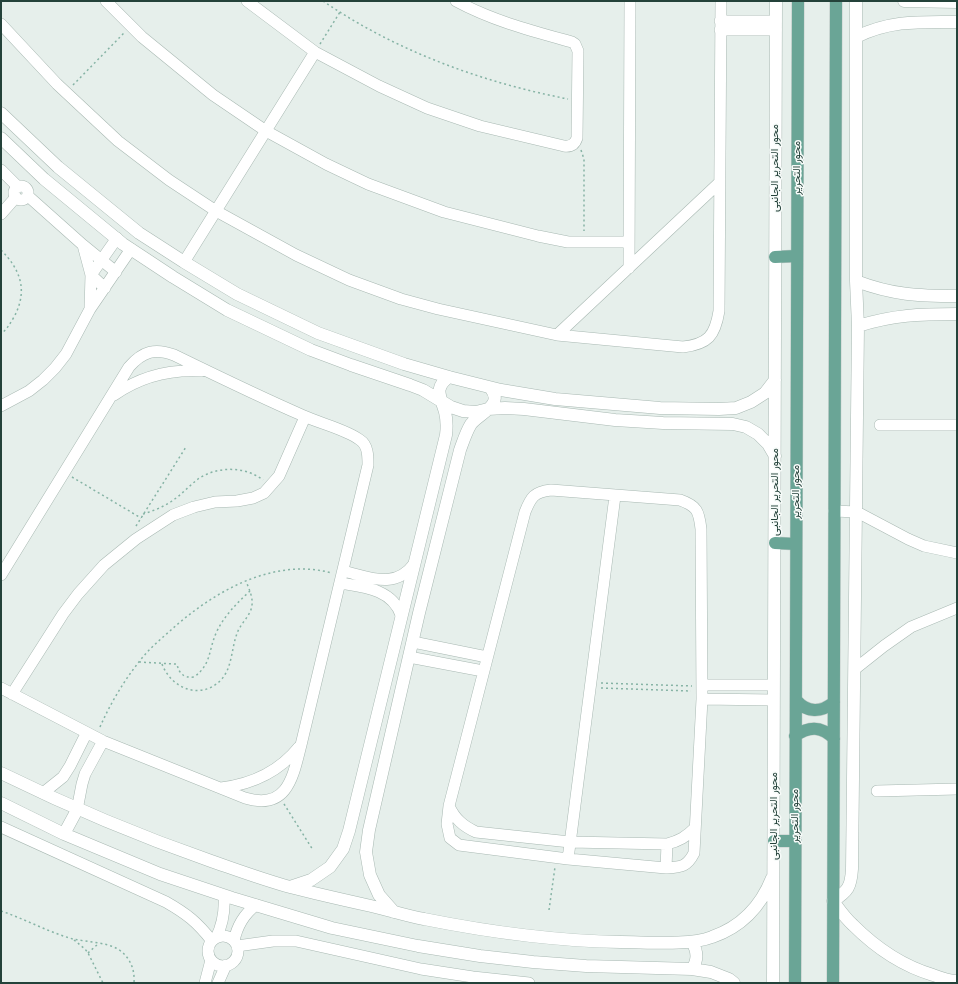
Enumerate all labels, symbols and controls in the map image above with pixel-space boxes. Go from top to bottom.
street label: محور التحرير الجانبى [768,124,782,212]
street label: محور التحرير [790,141,804,195]
street label: محور التحرير الجانبى [768,448,782,536]
street label: محور التحرير [789,465,803,519]
street label: محور التحرير الجانبى [767,772,781,860]
street label: محور التحرير [788,789,802,843]

